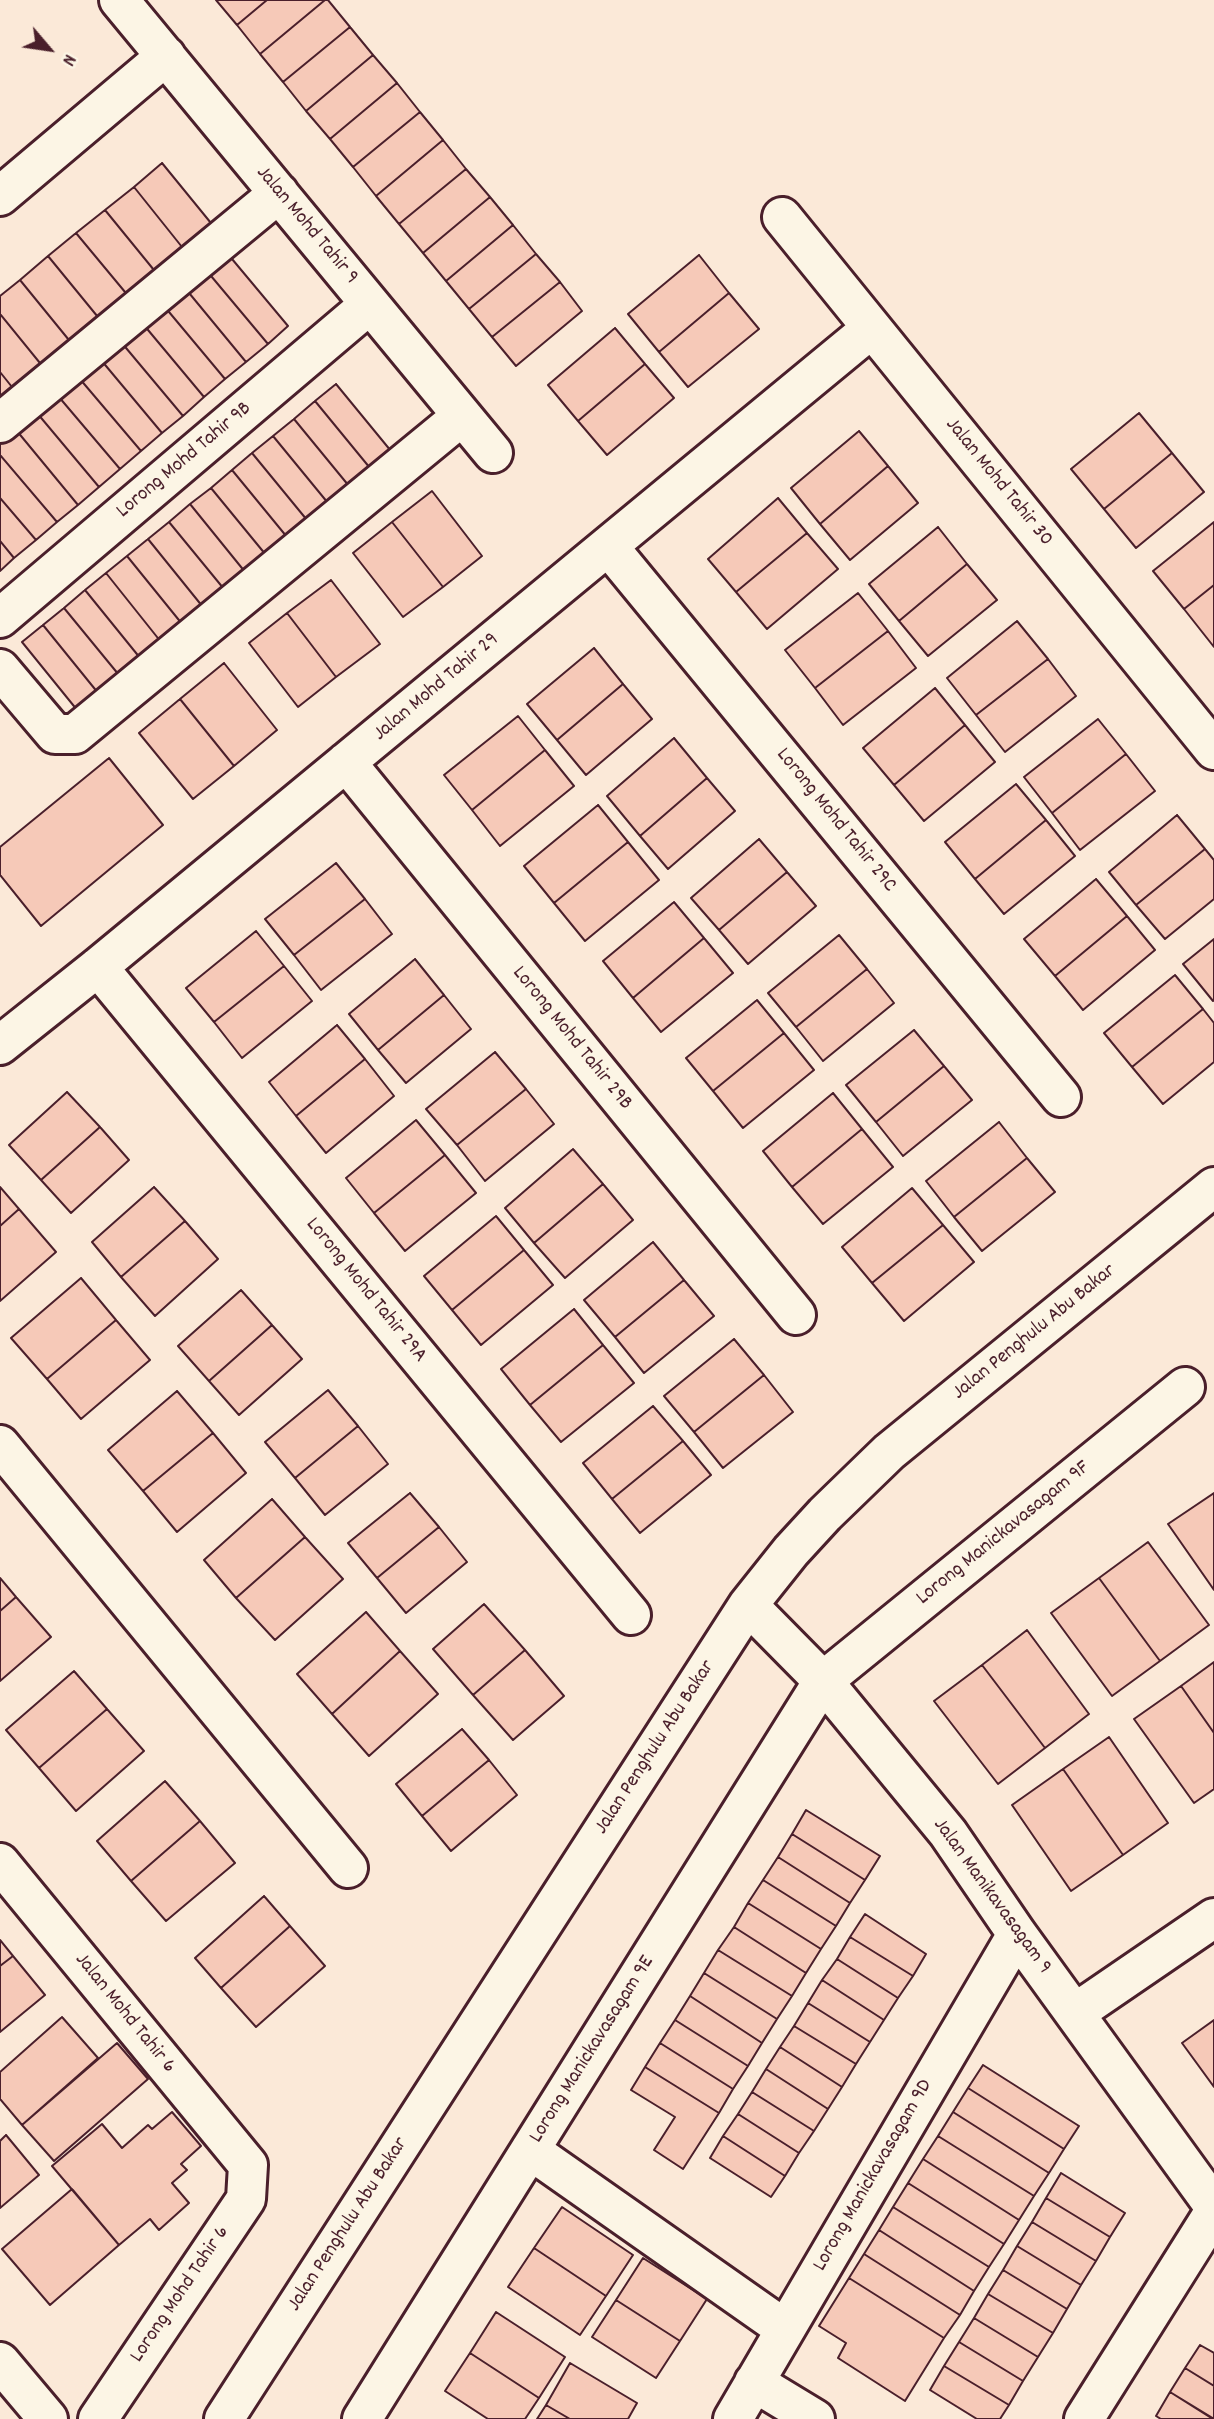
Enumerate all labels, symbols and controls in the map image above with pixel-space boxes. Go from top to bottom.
north arrow [14,14,84,84]
text: N [54,49,82,70]
street label: Jalan Mohd Tahir 9 [249,162,363,290]
street label: Lorong Mohd Tahir 9B [112,397,258,525]
street label: Jalan Mohd Tahir 30 [939,414,1057,552]
street label: Jalan Mohd Tahir 29 [369,628,505,748]
street label: Lorong Mohd Tahir 29C [769,744,901,898]
street label: Lorong Mohd Tahir 29B [505,962,637,1116]
street label: Lorong Mohd Tahir 29A [299,1213,431,1369]
street label: Jalan Penghulu Abu Bakar [948,1259,1122,1407]
street label: Lorong Manickavasagam 9F [912,1456,1096,1612]
street label: Jalan Penghulu Abu Bakar [590,1656,722,1840]
street label: Jalan Manikavasagam 9 [926,1814,1056,1980]
street label: Jalan Mohd Tahir 6 [68,1949,180,2079]
street label: Lorong Manickavasagam 9E [525,1952,661,2148]
street label: Lorong Manickavasagam 9D [809,2076,939,2276]
street label: Jalan Penghulu Abu Bakar [283,2133,415,2317]
street label: Lorong Mohd Tahir 6 [126,2222,236,2368]

